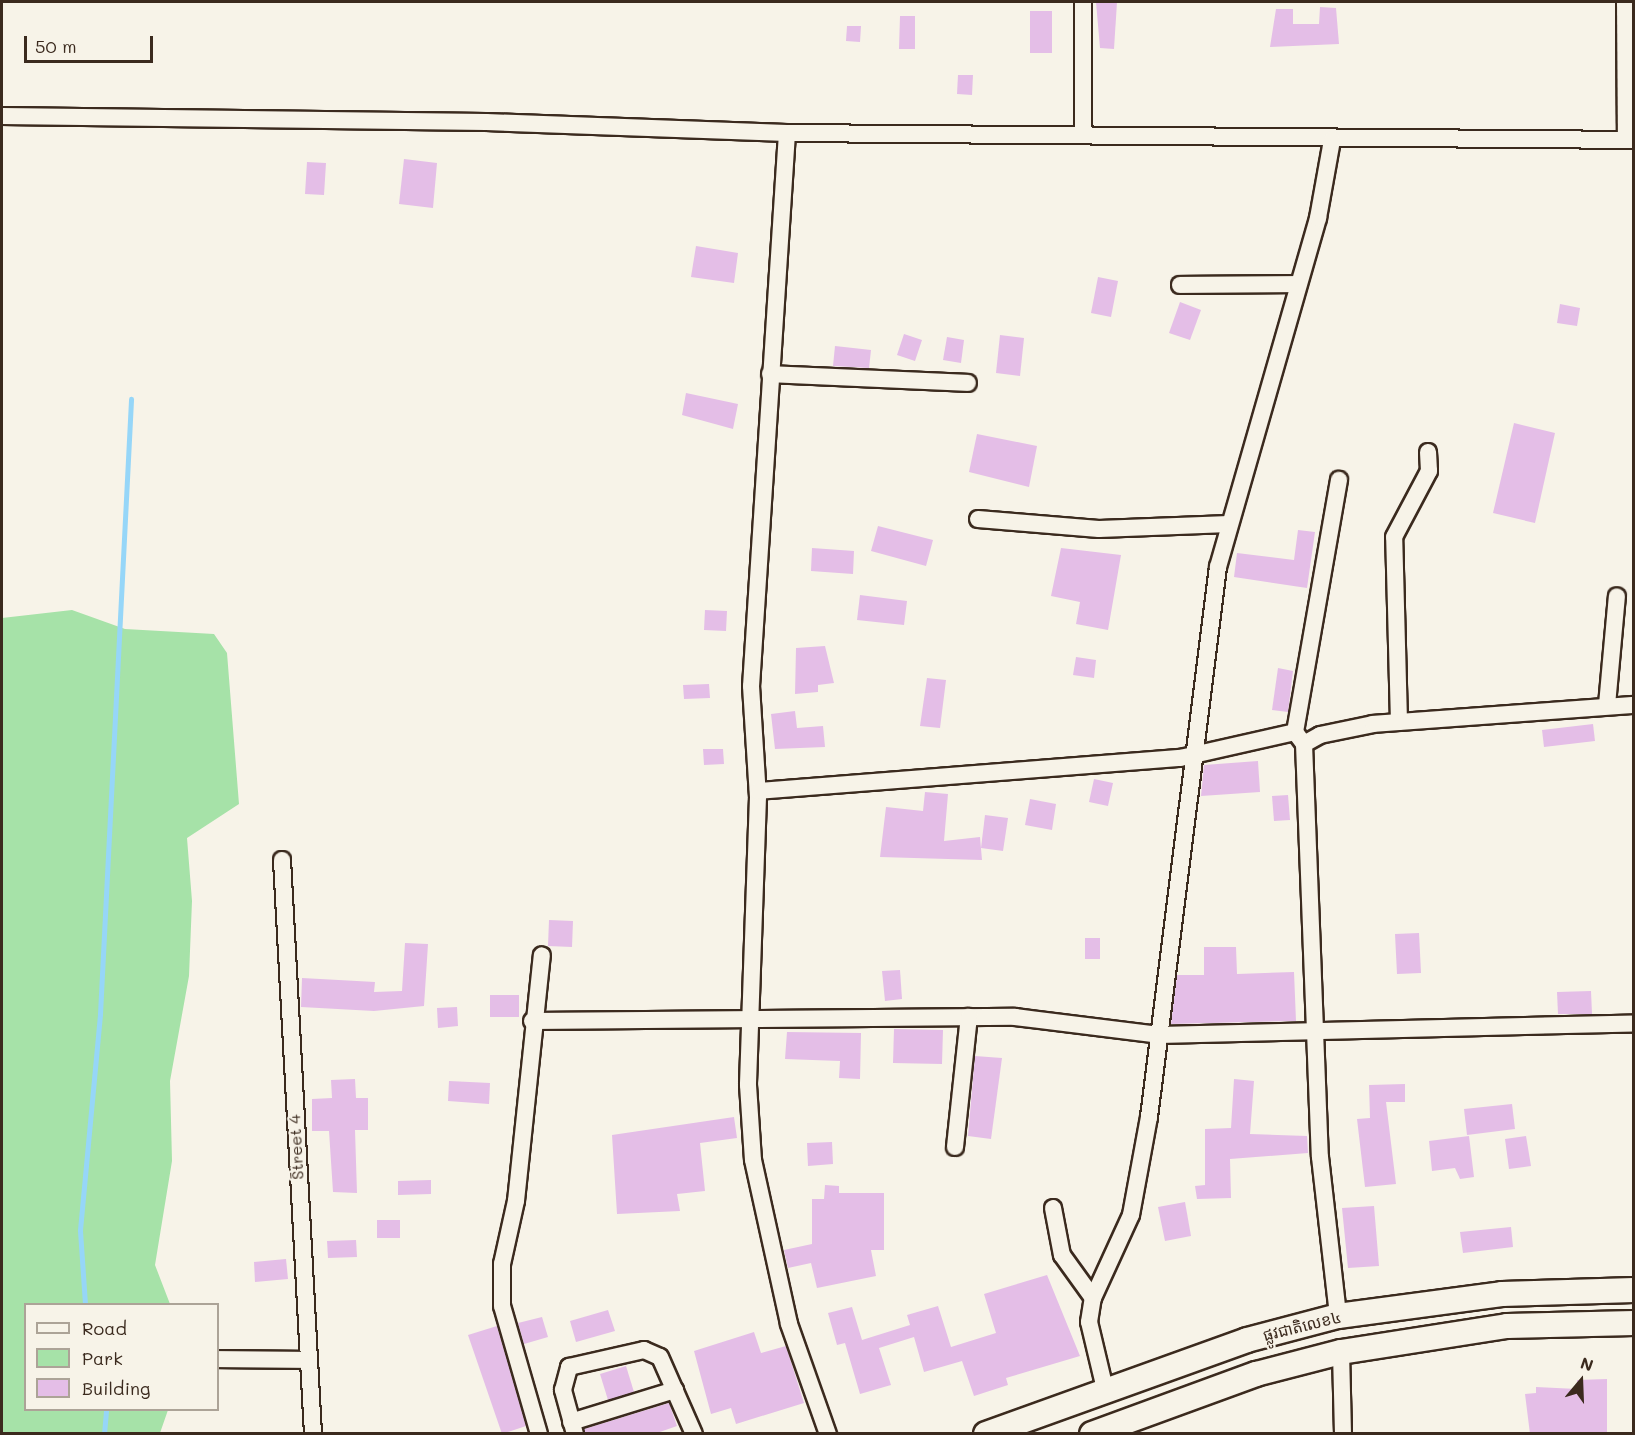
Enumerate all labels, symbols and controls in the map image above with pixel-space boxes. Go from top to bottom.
scale bar [27,24,156,62]
text: 50 m [35,34,77,58]
street label: S̄treet 4 [285,1114,307,1180]
legend [24,1303,219,1411]
street label: ផ្លូវជាតិលេខ៤ [1261,1307,1343,1345]
text: Road [82,1316,127,1340]
text: Park [82,1346,123,1370]
north arrow [1551,1351,1611,1411]
text: N [1578,1352,1596,1375]
text: Building [82,1376,150,1400]

